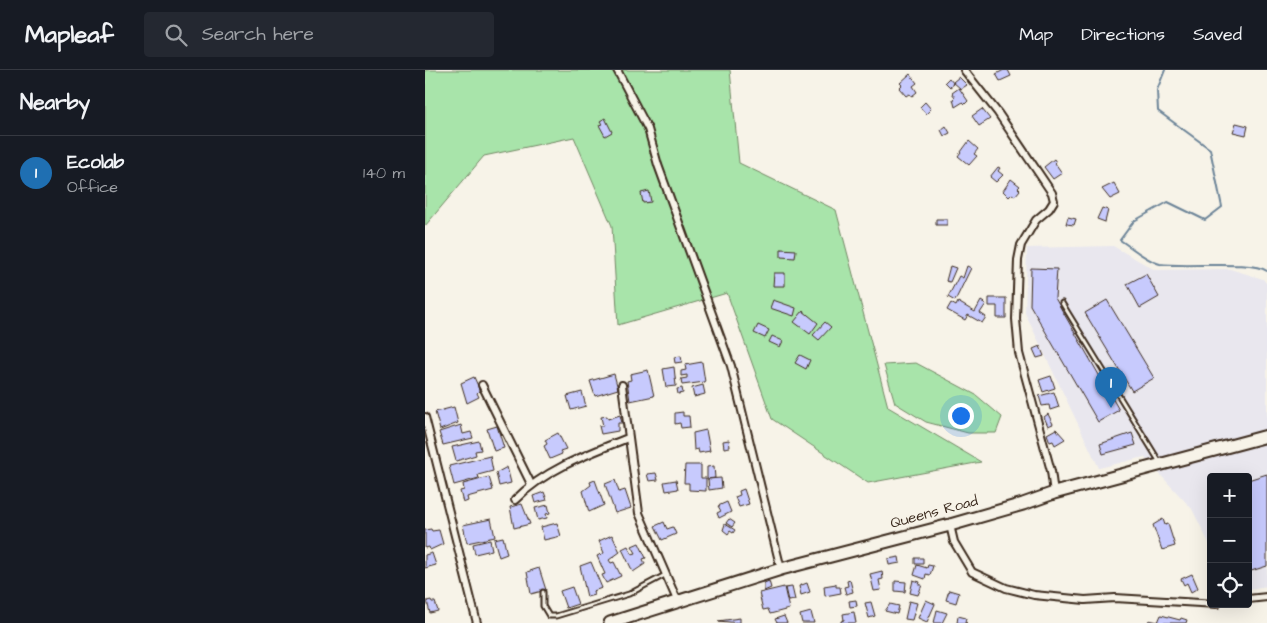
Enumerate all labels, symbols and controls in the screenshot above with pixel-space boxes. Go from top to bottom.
search box [144,12,494,57]
text: Mapleaf [25,18,114,52]
icon: search [162,21,190,49]
text: Search here [202,21,314,48]
text: Map [1019,22,1053,47]
text: Directions [1081,22,1165,47]
text: Saved [1193,22,1242,47]
text: Nearby [20,88,90,117]
text: Ecolab [67,149,124,176]
text: 1 [35,162,37,184]
text: 140 m [363,162,405,184]
text: Office [67,176,118,198]
pin: 1 [1095,367,1127,408]
your location [948,403,974,429]
map controls [1207,473,1252,608]
button: + [1207,473,1252,518]
street label: Queens Road [888,490,980,534]
button: − [1207,518,1252,563]
button: locate [1207,563,1252,608]

